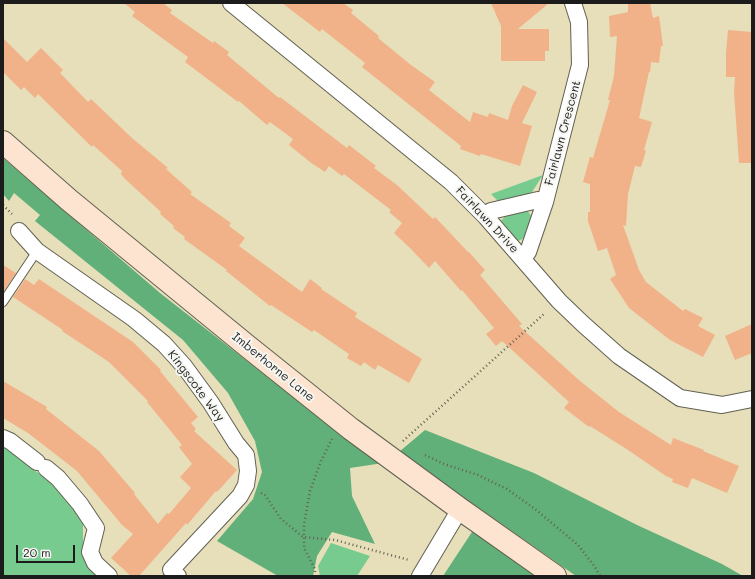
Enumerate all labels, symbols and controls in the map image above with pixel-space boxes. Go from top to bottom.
street label: Fairlawn Crescent [542,79,584,187]
street label: Fairlawn Drive [452,184,522,256]
street label: Imberhorne Lane [229,329,317,405]
street label: Kingscote Way [165,348,227,424]
scale bar [18,537,77,563]
text: 20 m [23,544,51,560]

